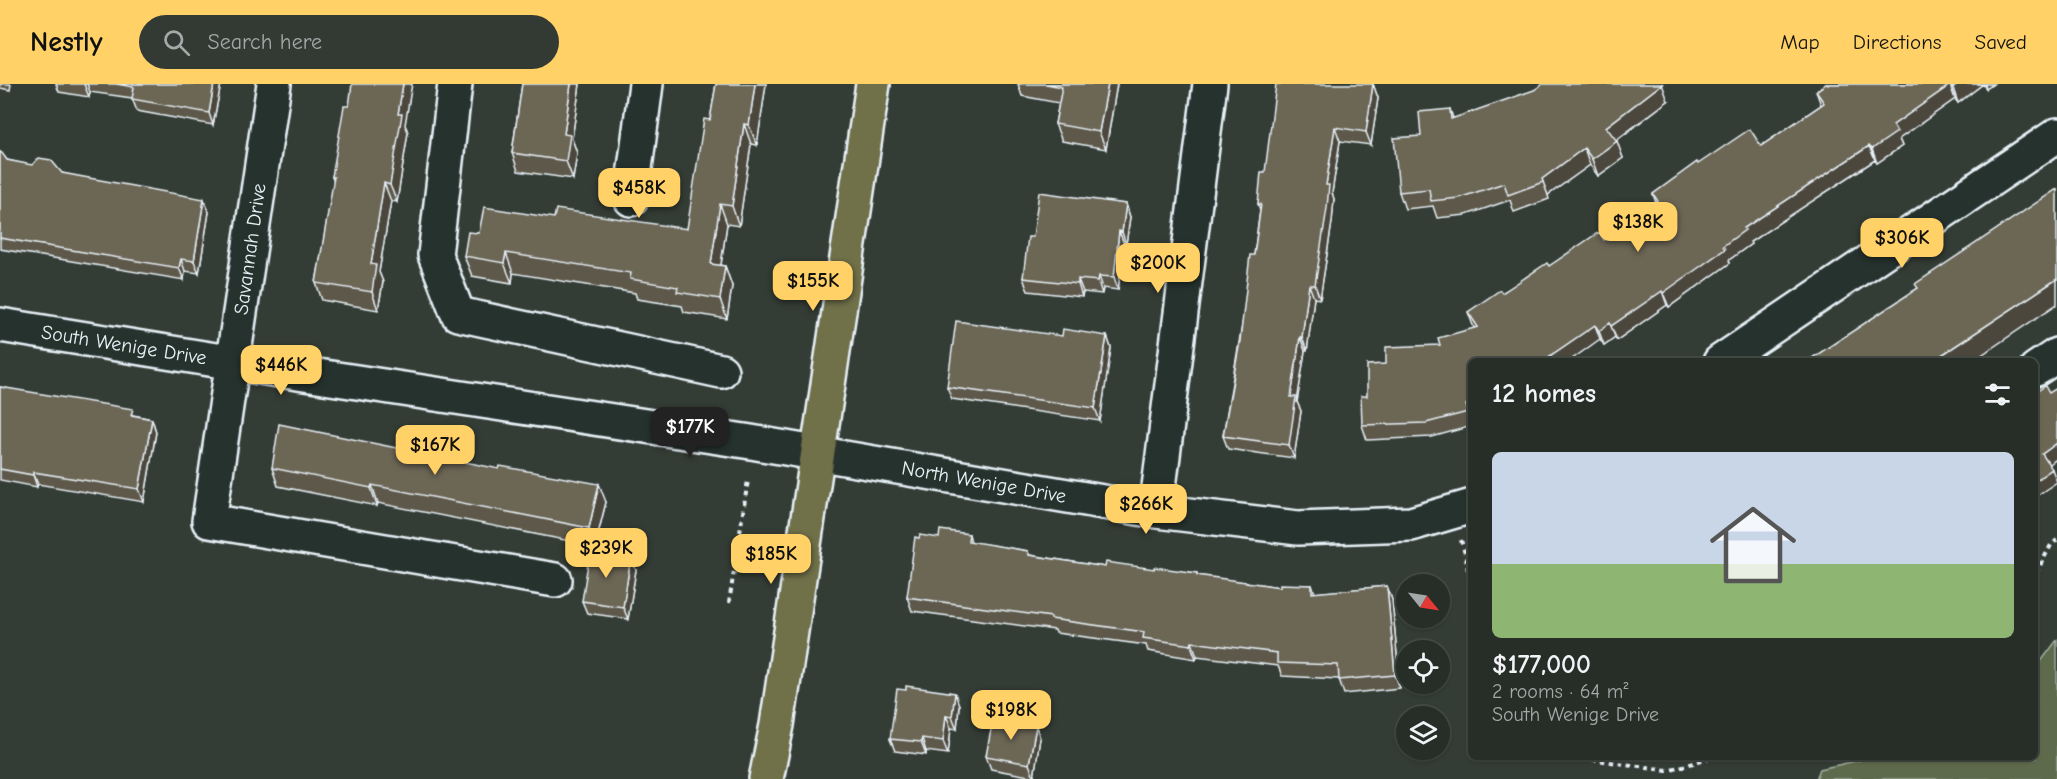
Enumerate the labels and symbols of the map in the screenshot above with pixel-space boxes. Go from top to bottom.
pin: $458K [597,168,681,219]
street label: Savannah Drive [229,182,271,316]
pin: $138K [1596,202,1680,253]
pin: $306K [1860,218,1944,269]
pin: $200K [1116,243,1200,294]
pin: $155K [771,261,855,312]
street label: South Wenige Drive [40,321,208,369]
pin: $446K [239,345,323,396]
pin: $177K [648,407,732,458]
pin: $167K [393,425,477,476]
street label: North Wenige Drive [900,456,1068,508]
pin: $266K [1104,484,1188,535]
pin: $239K [564,528,648,579]
pin: $185K [729,534,813,585]
north arrow [1396,574,1450,628]
pin: $198K [969,690,1053,741]

